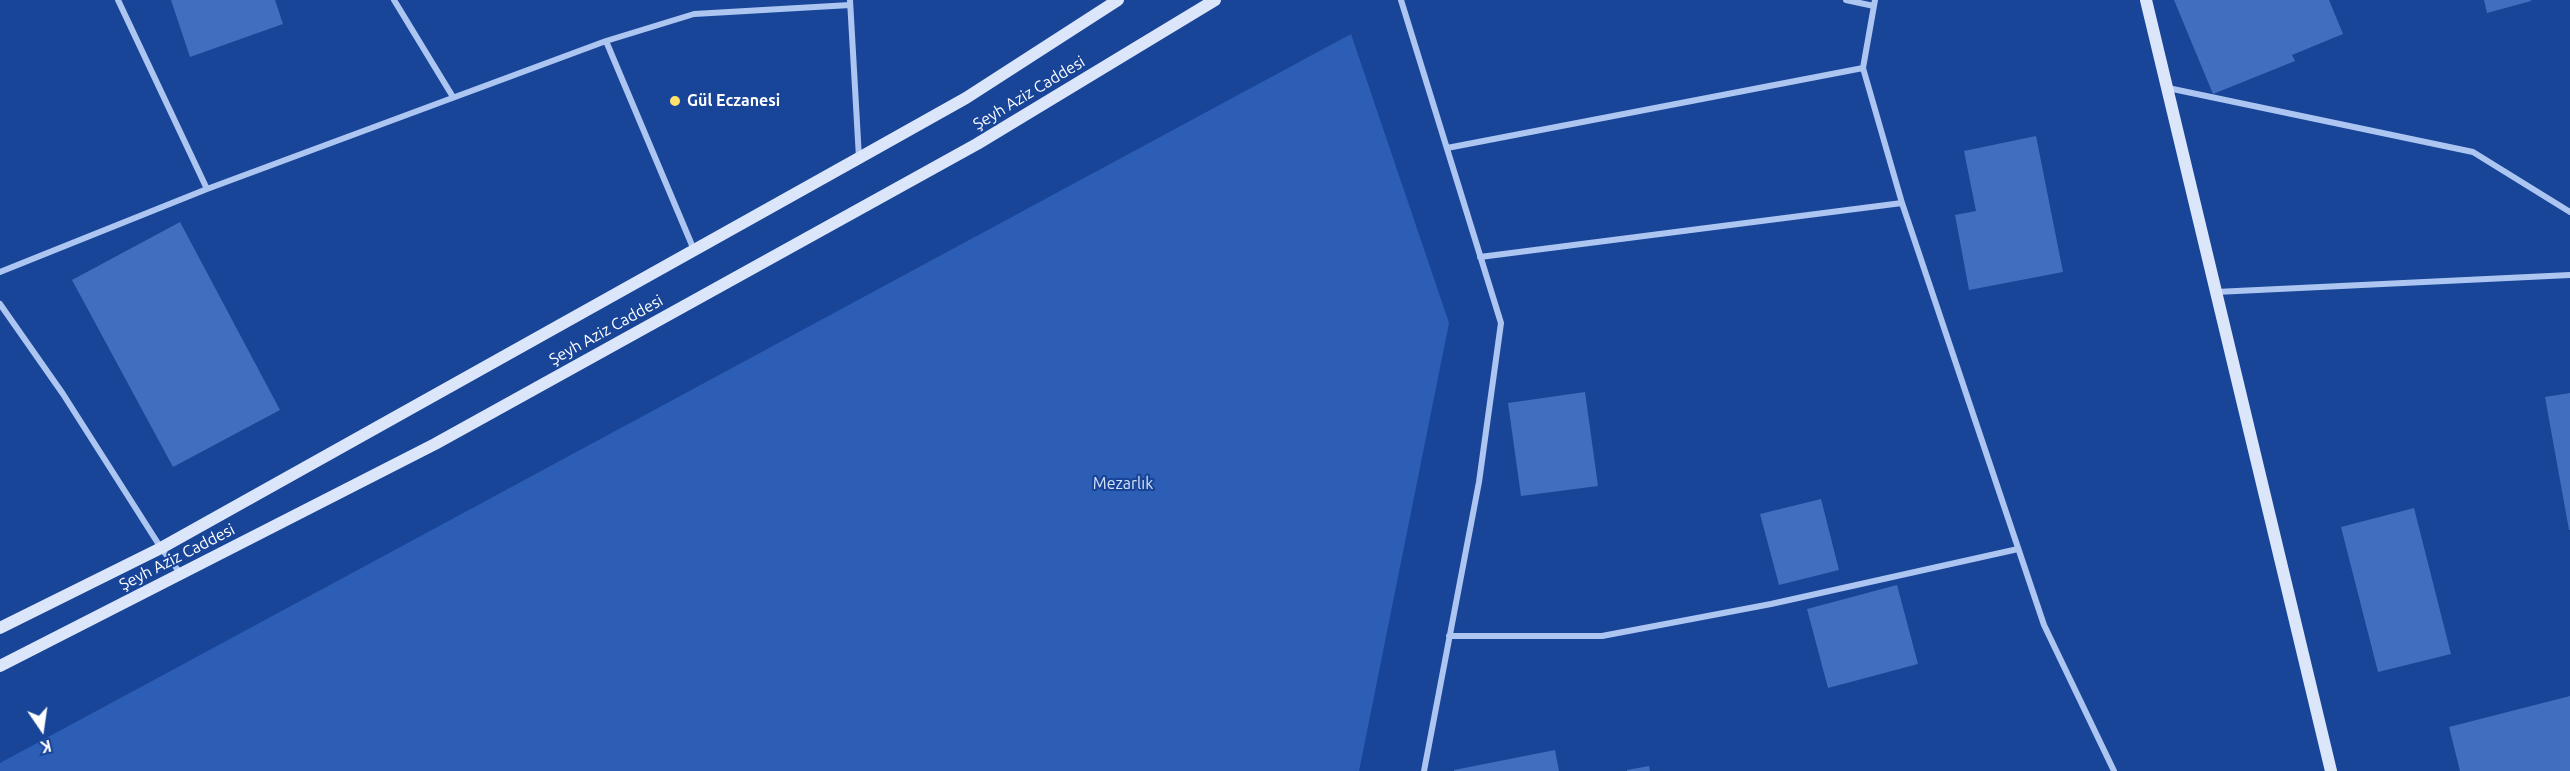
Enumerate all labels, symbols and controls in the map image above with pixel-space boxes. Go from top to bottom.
street label: Şeyh Aziz Caddesi [970,52,1088,134]
place label: Gül Eczanesi [687,91,780,111]
marker: Gül Eczanesi [668,94,682,108]
street label: Şeyh Aziz Caddesi [546,291,666,369]
park label: Mezarlık [1093,474,1153,494]
street label: Şeyh Aziz Caddesi [116,520,238,594]
north arrow [12,699,72,759]
text: K [39,737,53,757]

